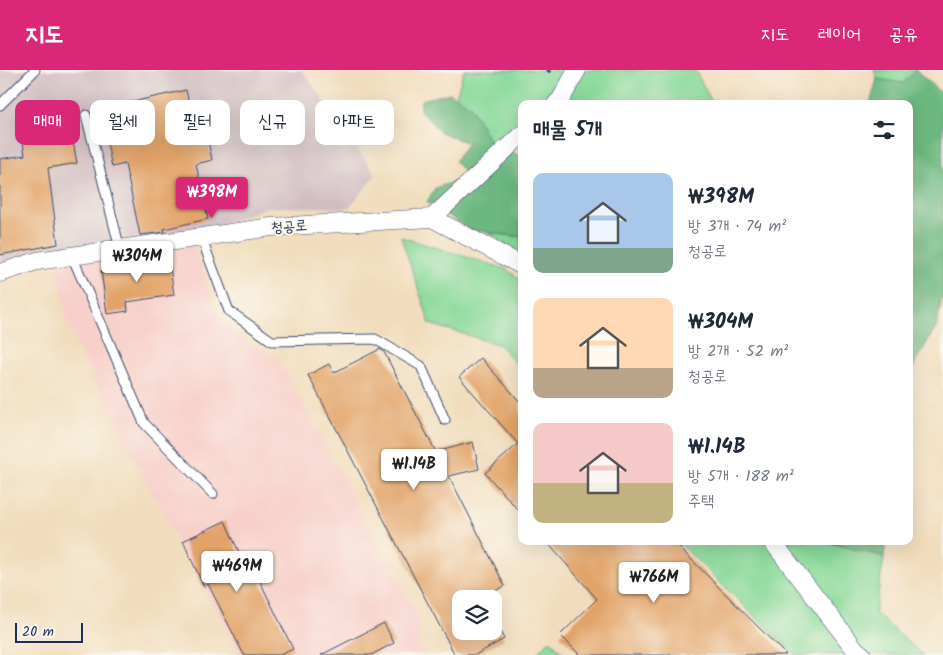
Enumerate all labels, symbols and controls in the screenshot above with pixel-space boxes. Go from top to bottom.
text: 지도 [25,16,64,55]
text: 지도 [761,21,790,50]
text: 레이어 [818,21,861,50]
text: 공유 [889,21,918,50]
chip: 매매 [15,100,80,145]
chip: 월세 [90,100,155,145]
chip: 필터 [165,100,230,145]
chip: 신규 [240,100,305,145]
chip: 아파트 [315,100,394,145]
text: 매물 5개 [533,114,602,147]
icon: filters [870,116,898,144]
pin: ₩398M [177,176,247,219]
text: ₩398M [187,180,237,205]
text: ₩398M [688,181,754,214]
icon: home [573,193,633,253]
street label: 청공로 [270,214,308,240]
text: 방 3개 · 74 m² [688,214,786,239]
text: 청공로 [688,239,727,264]
pin: ₩304M [102,240,172,283]
text: ₩304M [112,244,162,269]
text: ₩304M [688,306,753,339]
icon: home [573,318,633,378]
text: 방 2개 · 52 m² [688,339,788,364]
text: 청공로 [688,364,727,389]
text: ₩1.14B [688,431,746,464]
icon: home [573,443,633,503]
pin: ₩1.14B [373,448,455,491]
text: ₩1.14B [392,452,436,477]
text: 방 5개 · 188 m² [688,464,794,489]
text: 주택 [688,489,714,514]
pin: ₩469M [202,550,272,593]
text: ₩469M [212,554,262,579]
pin: ₩766M [619,562,689,604]
text: ₩766M [630,565,678,590]
map controls [452,590,502,640]
button: layers [452,590,502,640]
scale bar [15,620,82,643]
text: 20 m [22,621,54,643]

